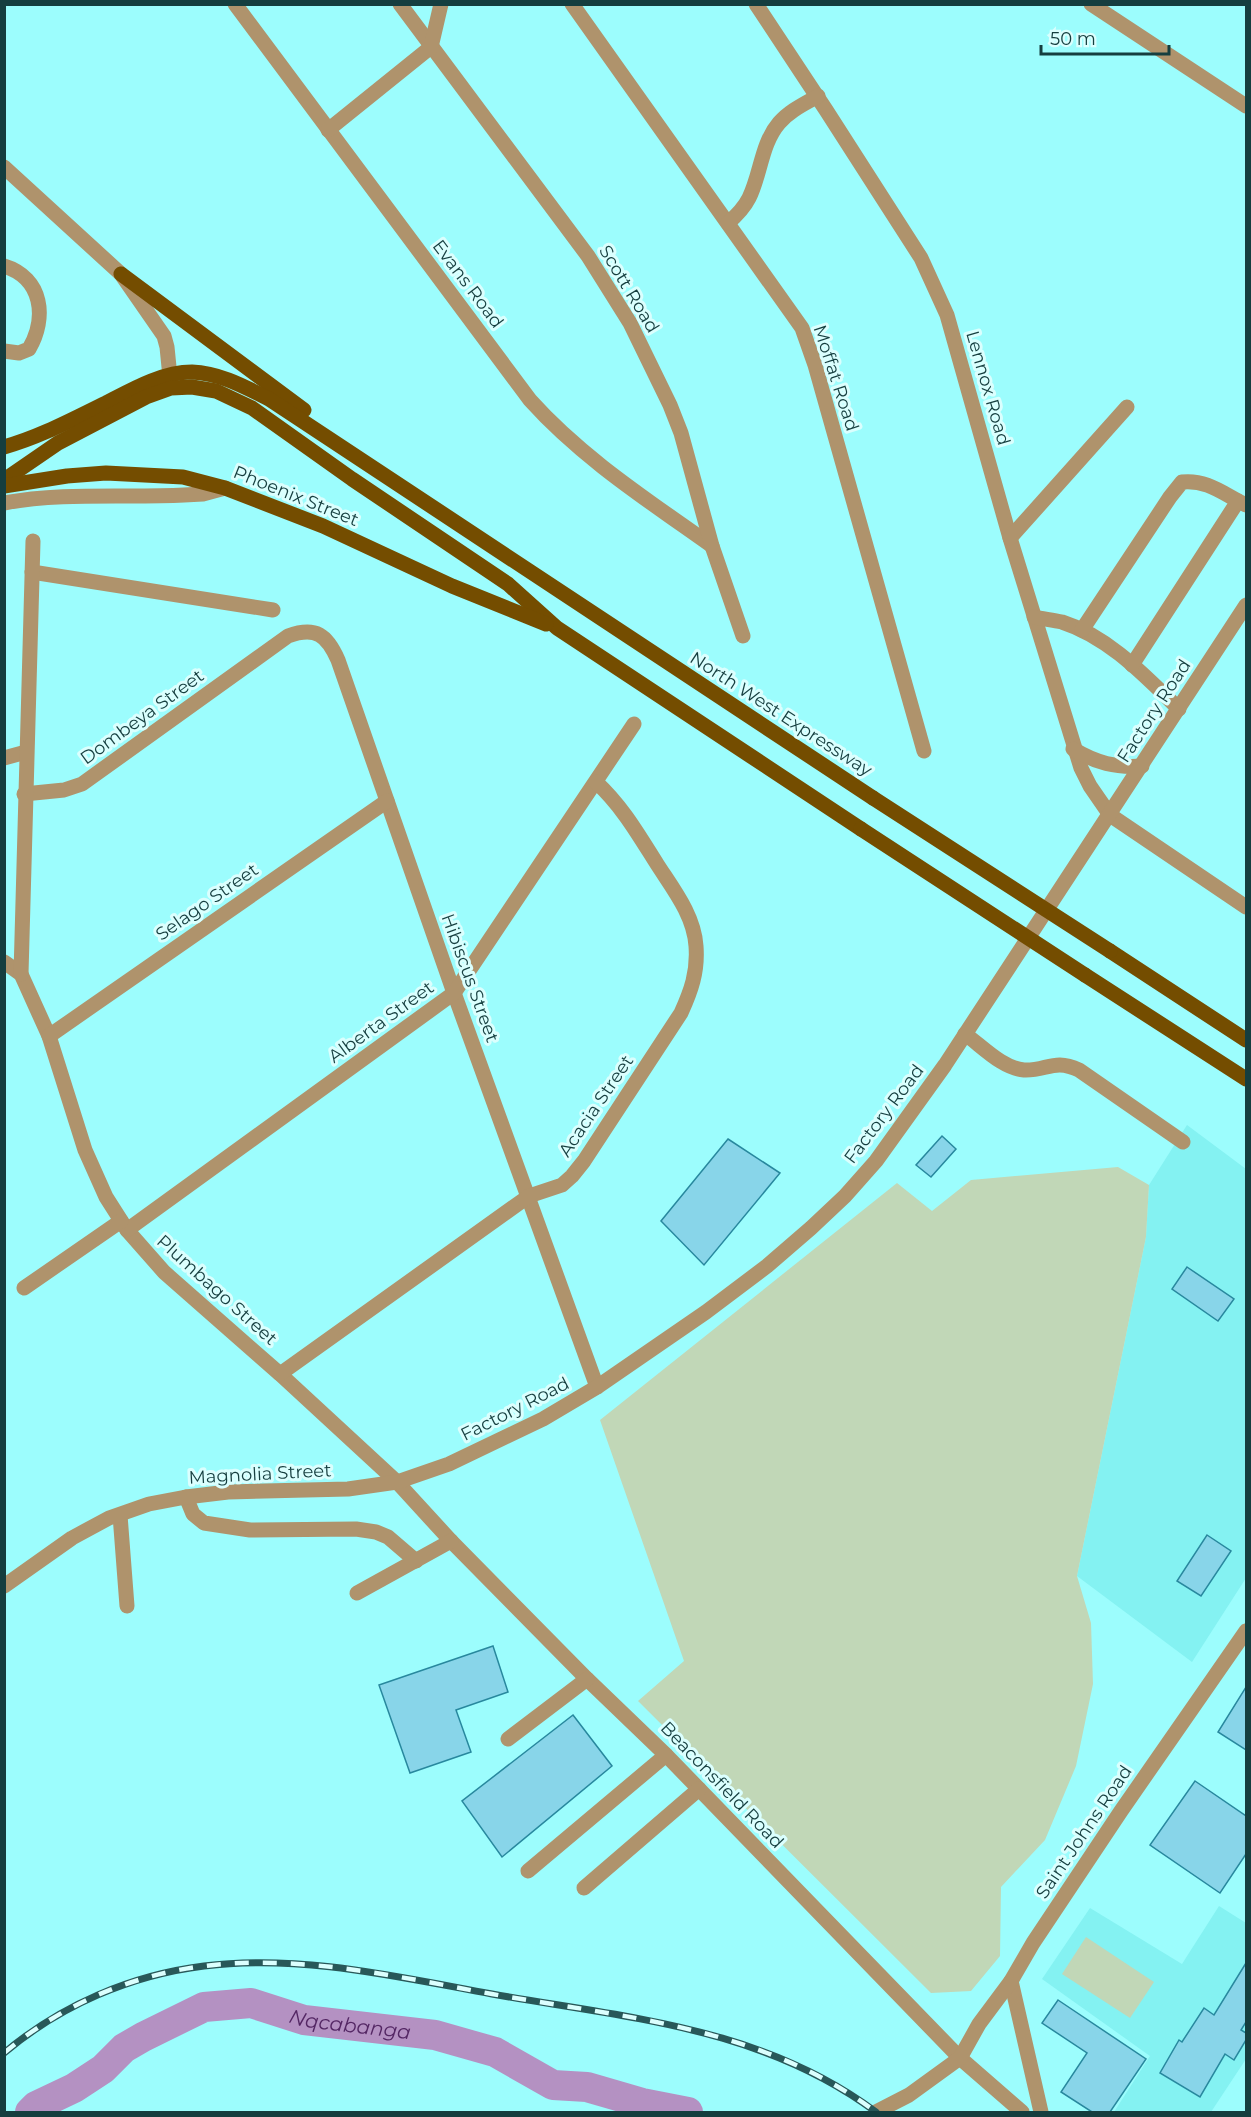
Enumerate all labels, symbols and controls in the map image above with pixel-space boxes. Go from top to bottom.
scale bar [1041,18,1168,56]
text: 50 m [1050,28,1096,50]
street label: Evans Road [428,236,508,332]
street label: Scott Road [594,241,664,337]
street label: Moffat Road [809,322,863,434]
street label: Lennox Road [961,328,1015,448]
street label: Phoenix Street [230,461,362,531]
street label: North West Expressway [686,647,876,781]
street label: Factory Road [1112,655,1196,767]
street label: Dombeya Street [76,665,208,769]
street label: Selago Street [151,859,263,945]
street label: Hibiscus Street [436,911,504,1045]
street label: Alberta Street [324,976,438,1068]
street label: Acacia Street [554,1051,638,1161]
street label: Factory Road [839,1060,929,1168]
street label: Plumbago Street [152,1230,282,1350]
street label: Factory Road [457,1372,573,1446]
street label: Magnolia Street [188,1459,332,1489]
street label: Beaconsfield Road [656,1717,788,1853]
street label: Saint Johns Road [1031,1761,1137,1903]
water label: Nqcabanga [286,2004,412,2044]

